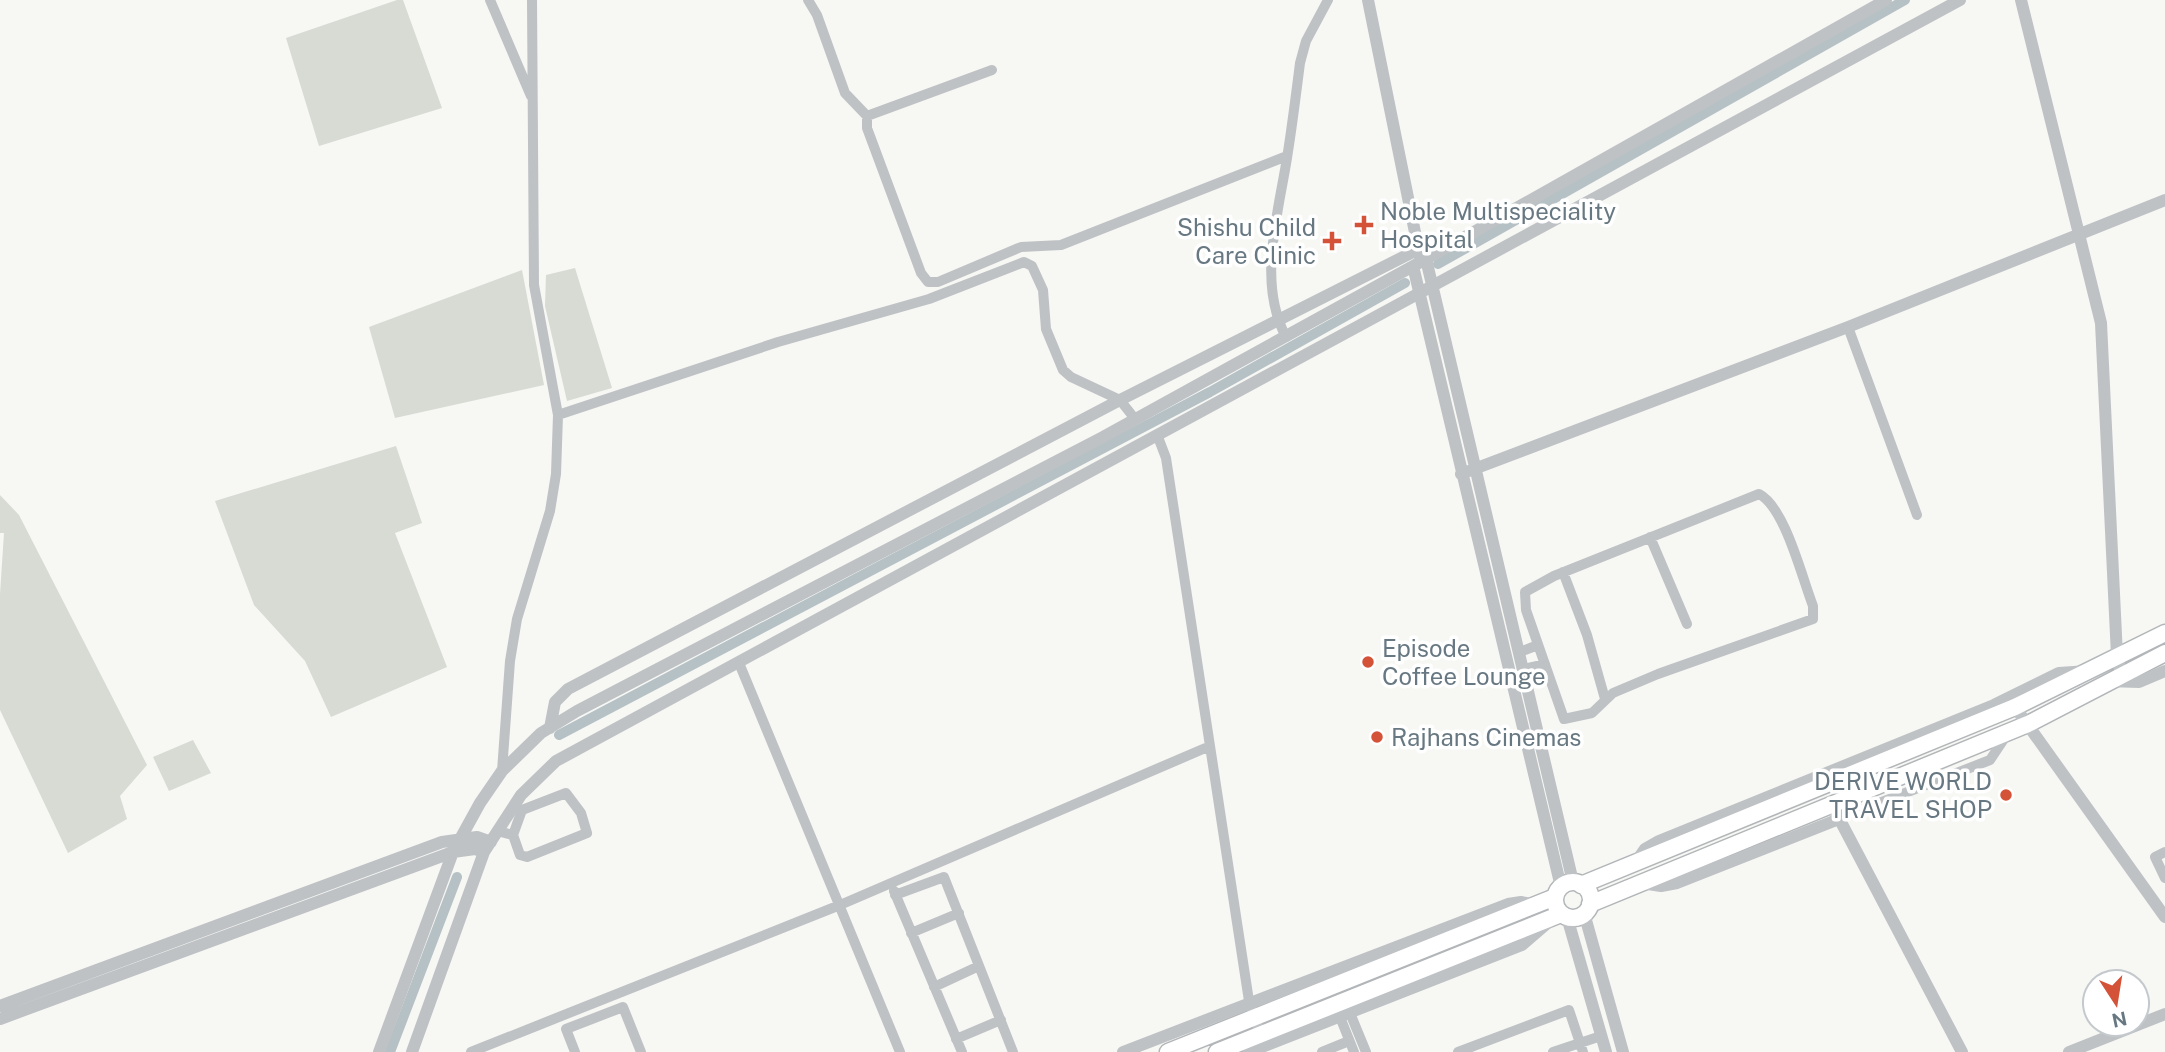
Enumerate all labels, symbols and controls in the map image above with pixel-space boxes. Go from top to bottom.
place label: Noble Multispeciality Hospital [1380,197,1616,253]
place label: Shishu Child Care Clinic [1177,213,1316,269]
marker: Noble Multispeciality Hospital [1354,215,1374,235]
marker: Shishu Child Care Clinic [1322,231,1342,251]
place label: Episode Coffee Lounge [1382,634,1546,690]
marker: Episode Coffee Lounge [1360,654,1376,670]
place label: Rajhans Cinemas [1391,723,1582,751]
marker: Rajhans Cinemas [1369,729,1385,745]
place label: DERIVE WORLD TRAVEL SHOP [1814,767,1992,823]
marker: DERIVE WORLD TRAVEL SHOP [1998,787,2014,803]
north arrow [2081,968,2151,1038]
text: N [2110,1007,2129,1032]

